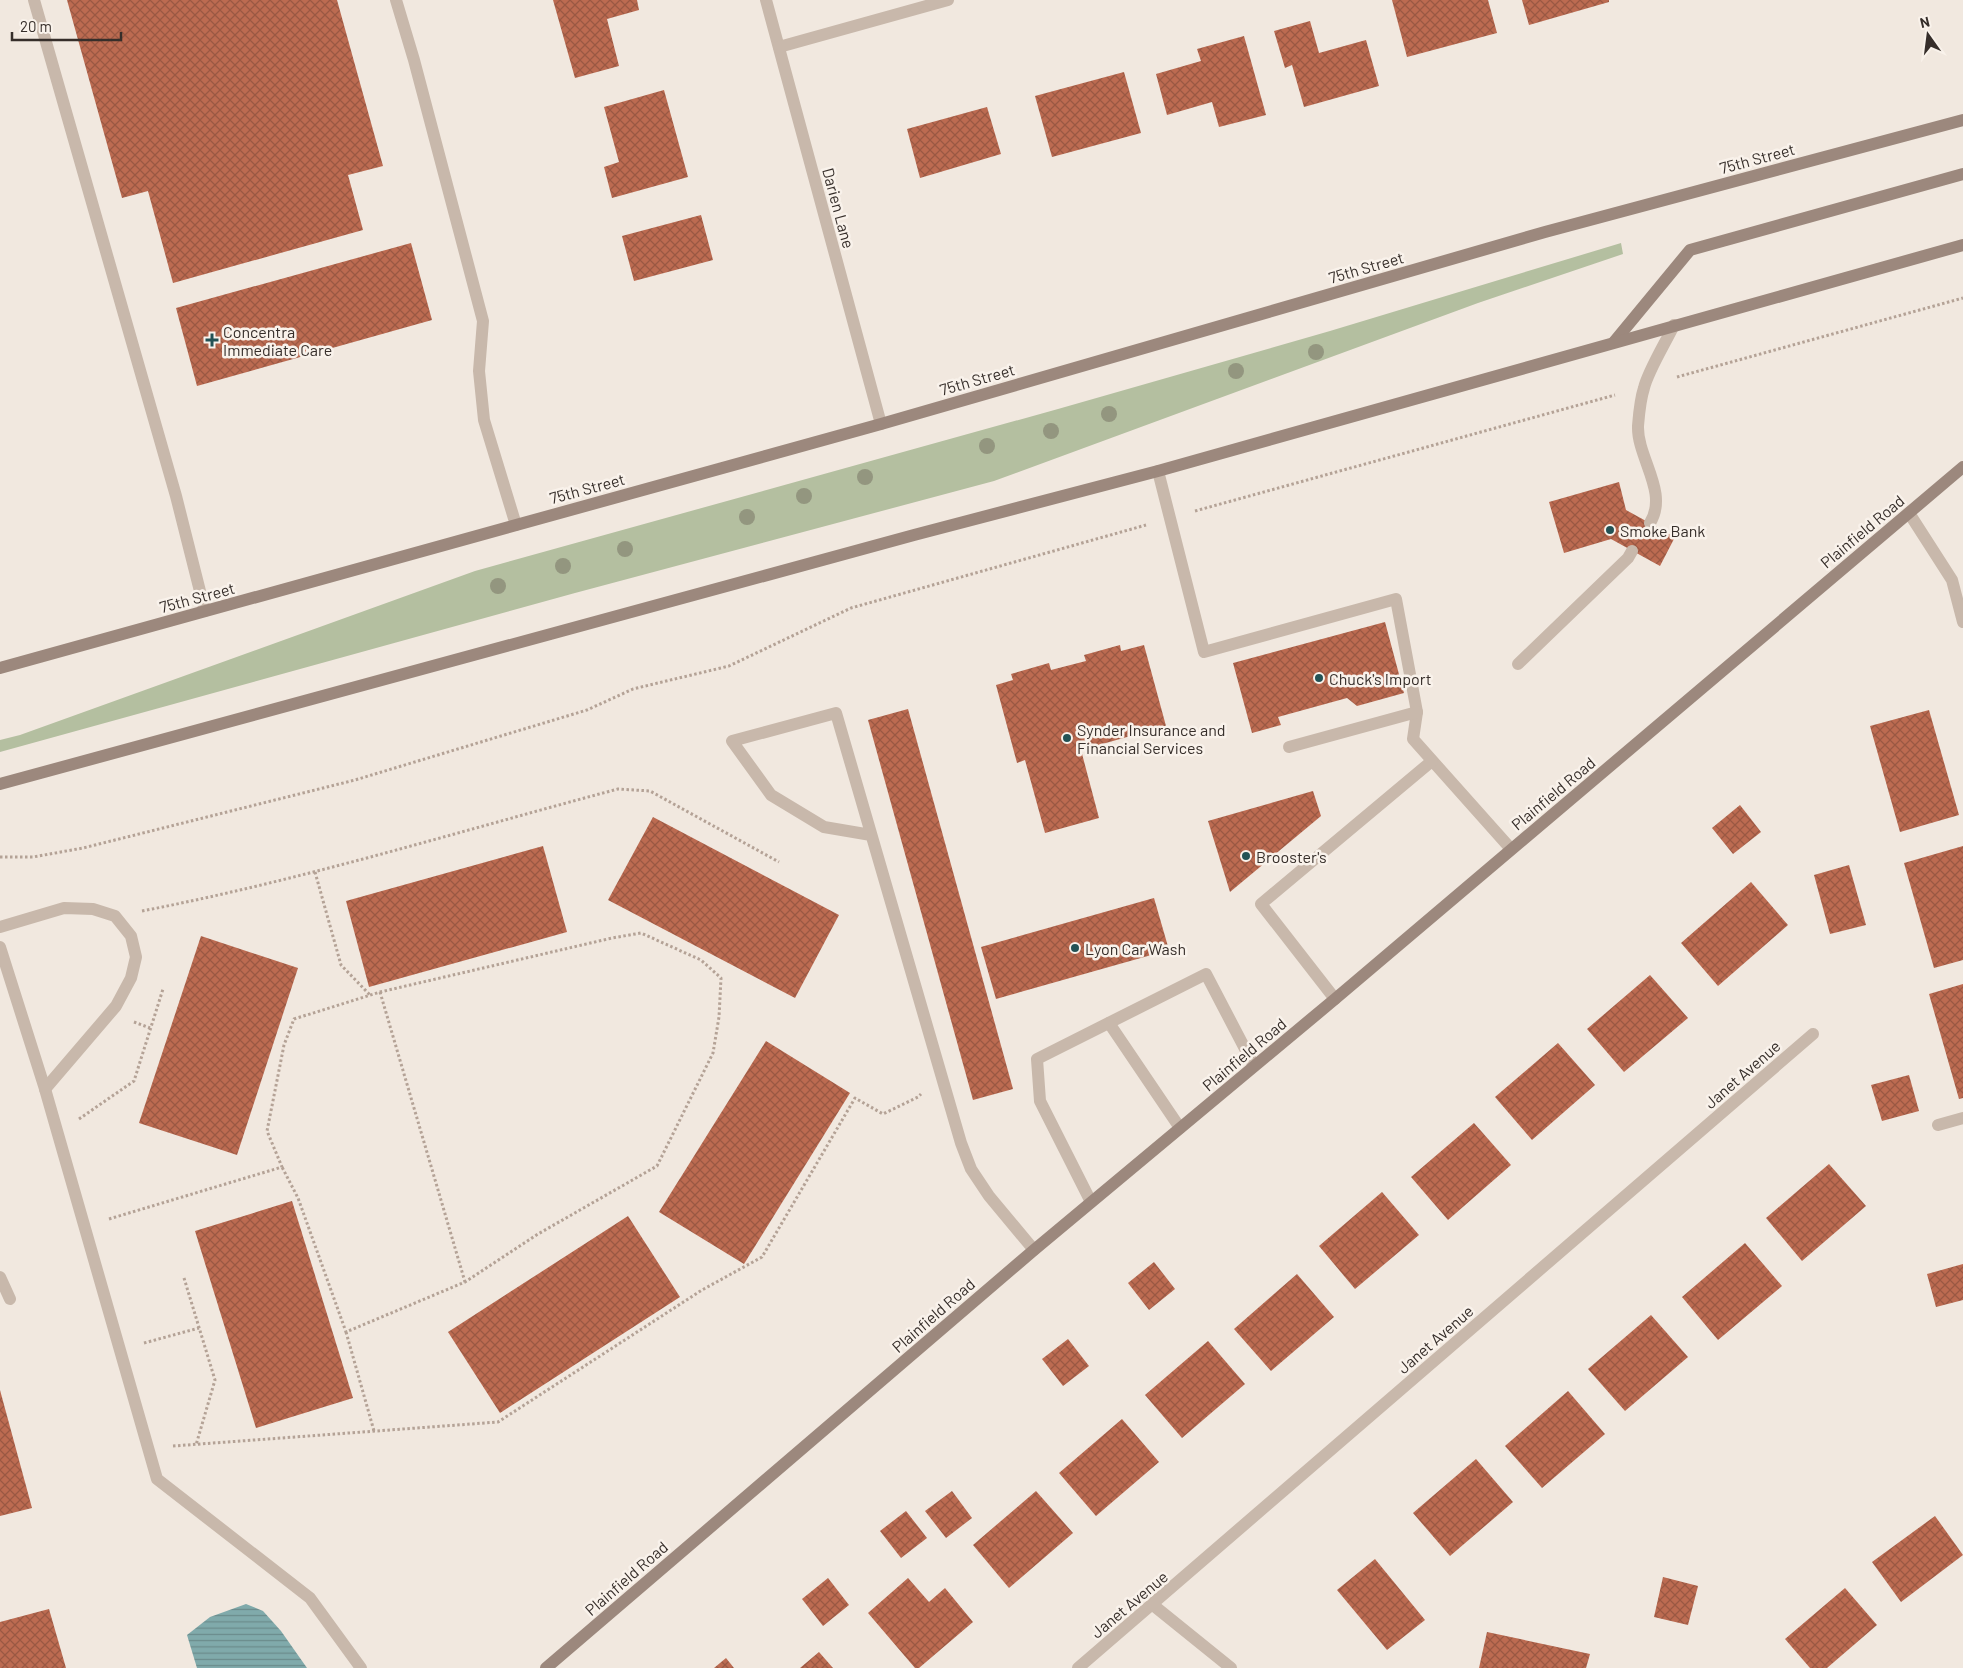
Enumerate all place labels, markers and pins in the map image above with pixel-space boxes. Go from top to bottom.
place label: Concentra Immediate Care [223,322,332,359]
marker: Concentra Immediate Care [205,333,219,347]
place label: Smoke Bank [1620,521,1705,540]
marker: Smoke Bank [1604,524,1616,536]
place label: Chuck's Import [1329,669,1432,688]
marker: Chuck's Import [1313,672,1325,684]
place label: Synder Insurance and Financial Services [1077,720,1225,757]
marker: Synder Insurance and Financial Services [1061,732,1073,744]
place label: Brooster's [1256,847,1327,866]
marker: Brooster's [1240,850,1252,862]
place label: Lyon Car Wash [1085,939,1186,958]
marker: Lyon Car Wash [1069,942,1081,954]

